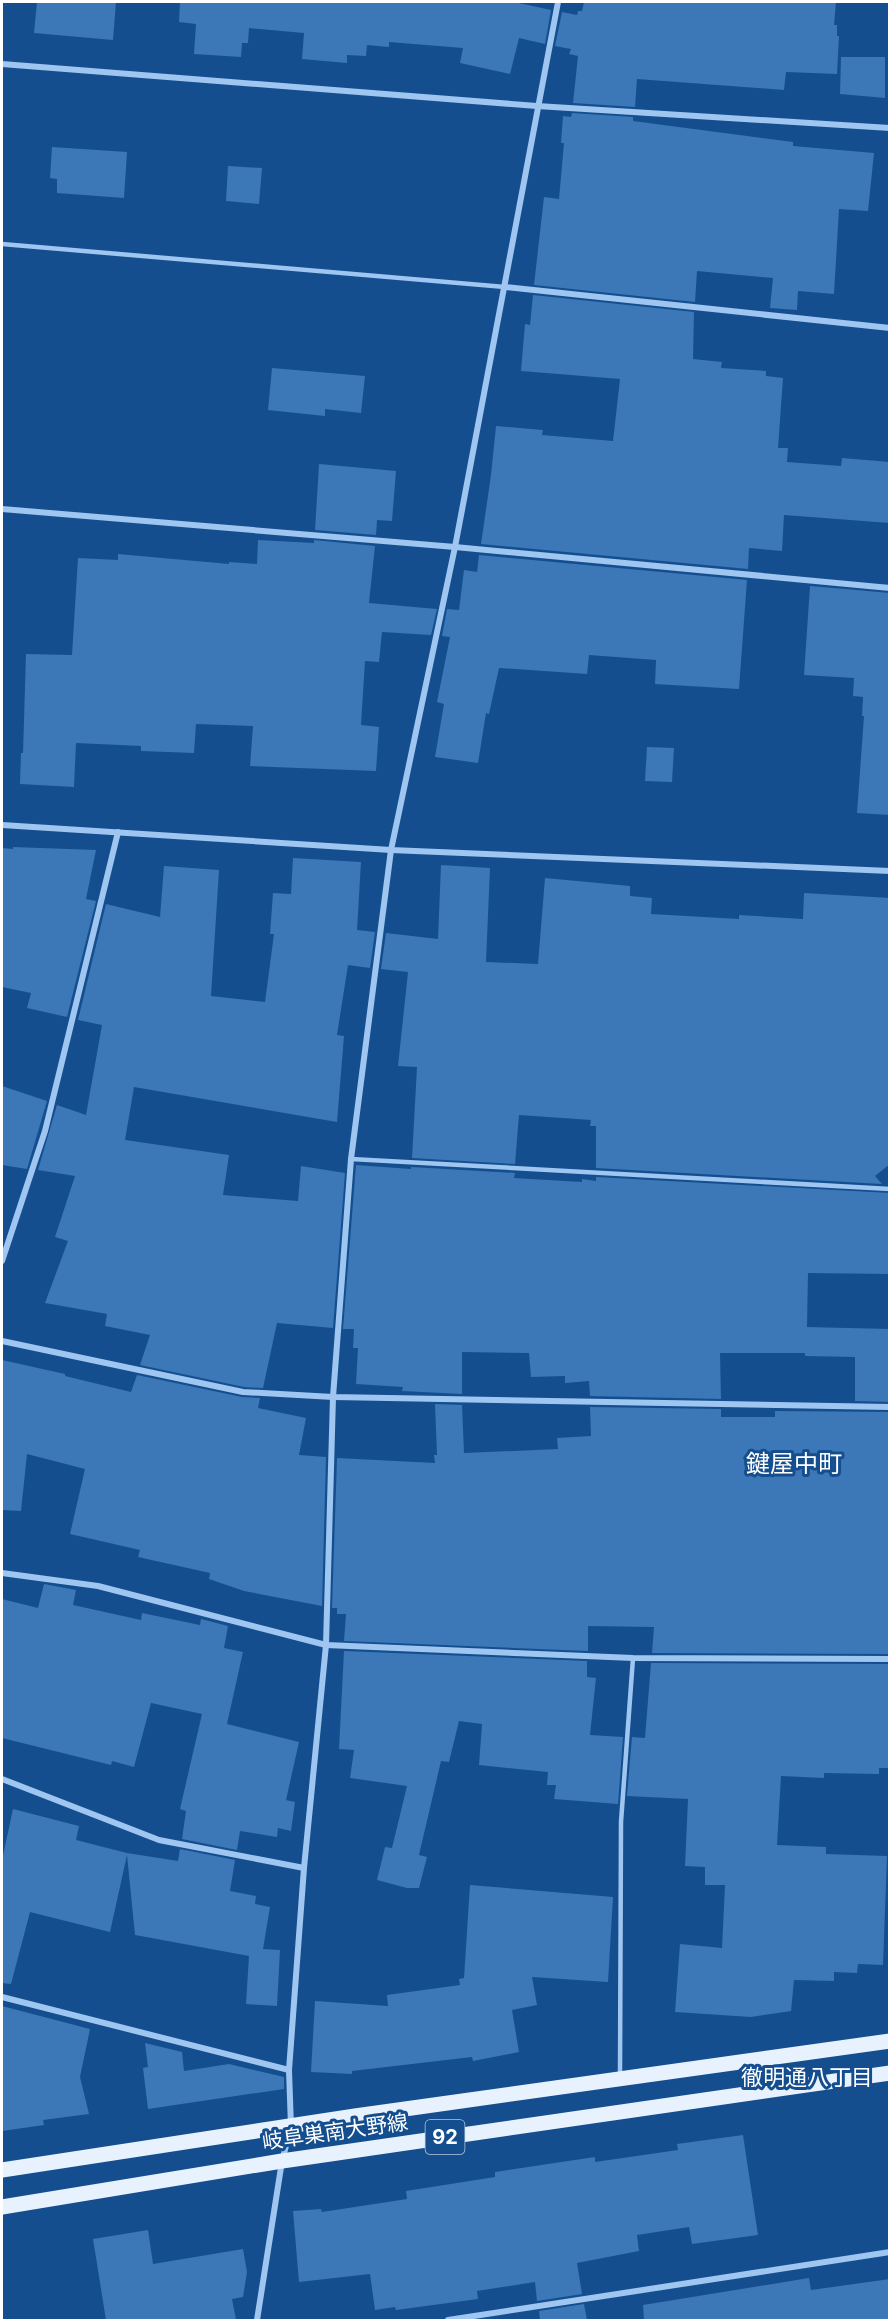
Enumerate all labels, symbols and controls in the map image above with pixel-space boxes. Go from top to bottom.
district label: 鍵屋中町 [746,1449,842,1478]
district label: 徹明通八丁目 [741,2064,873,2090]
street label: 岐阜巣南大野線 [260,2109,409,2154]
road number: 92 [426,2120,464,2154]

